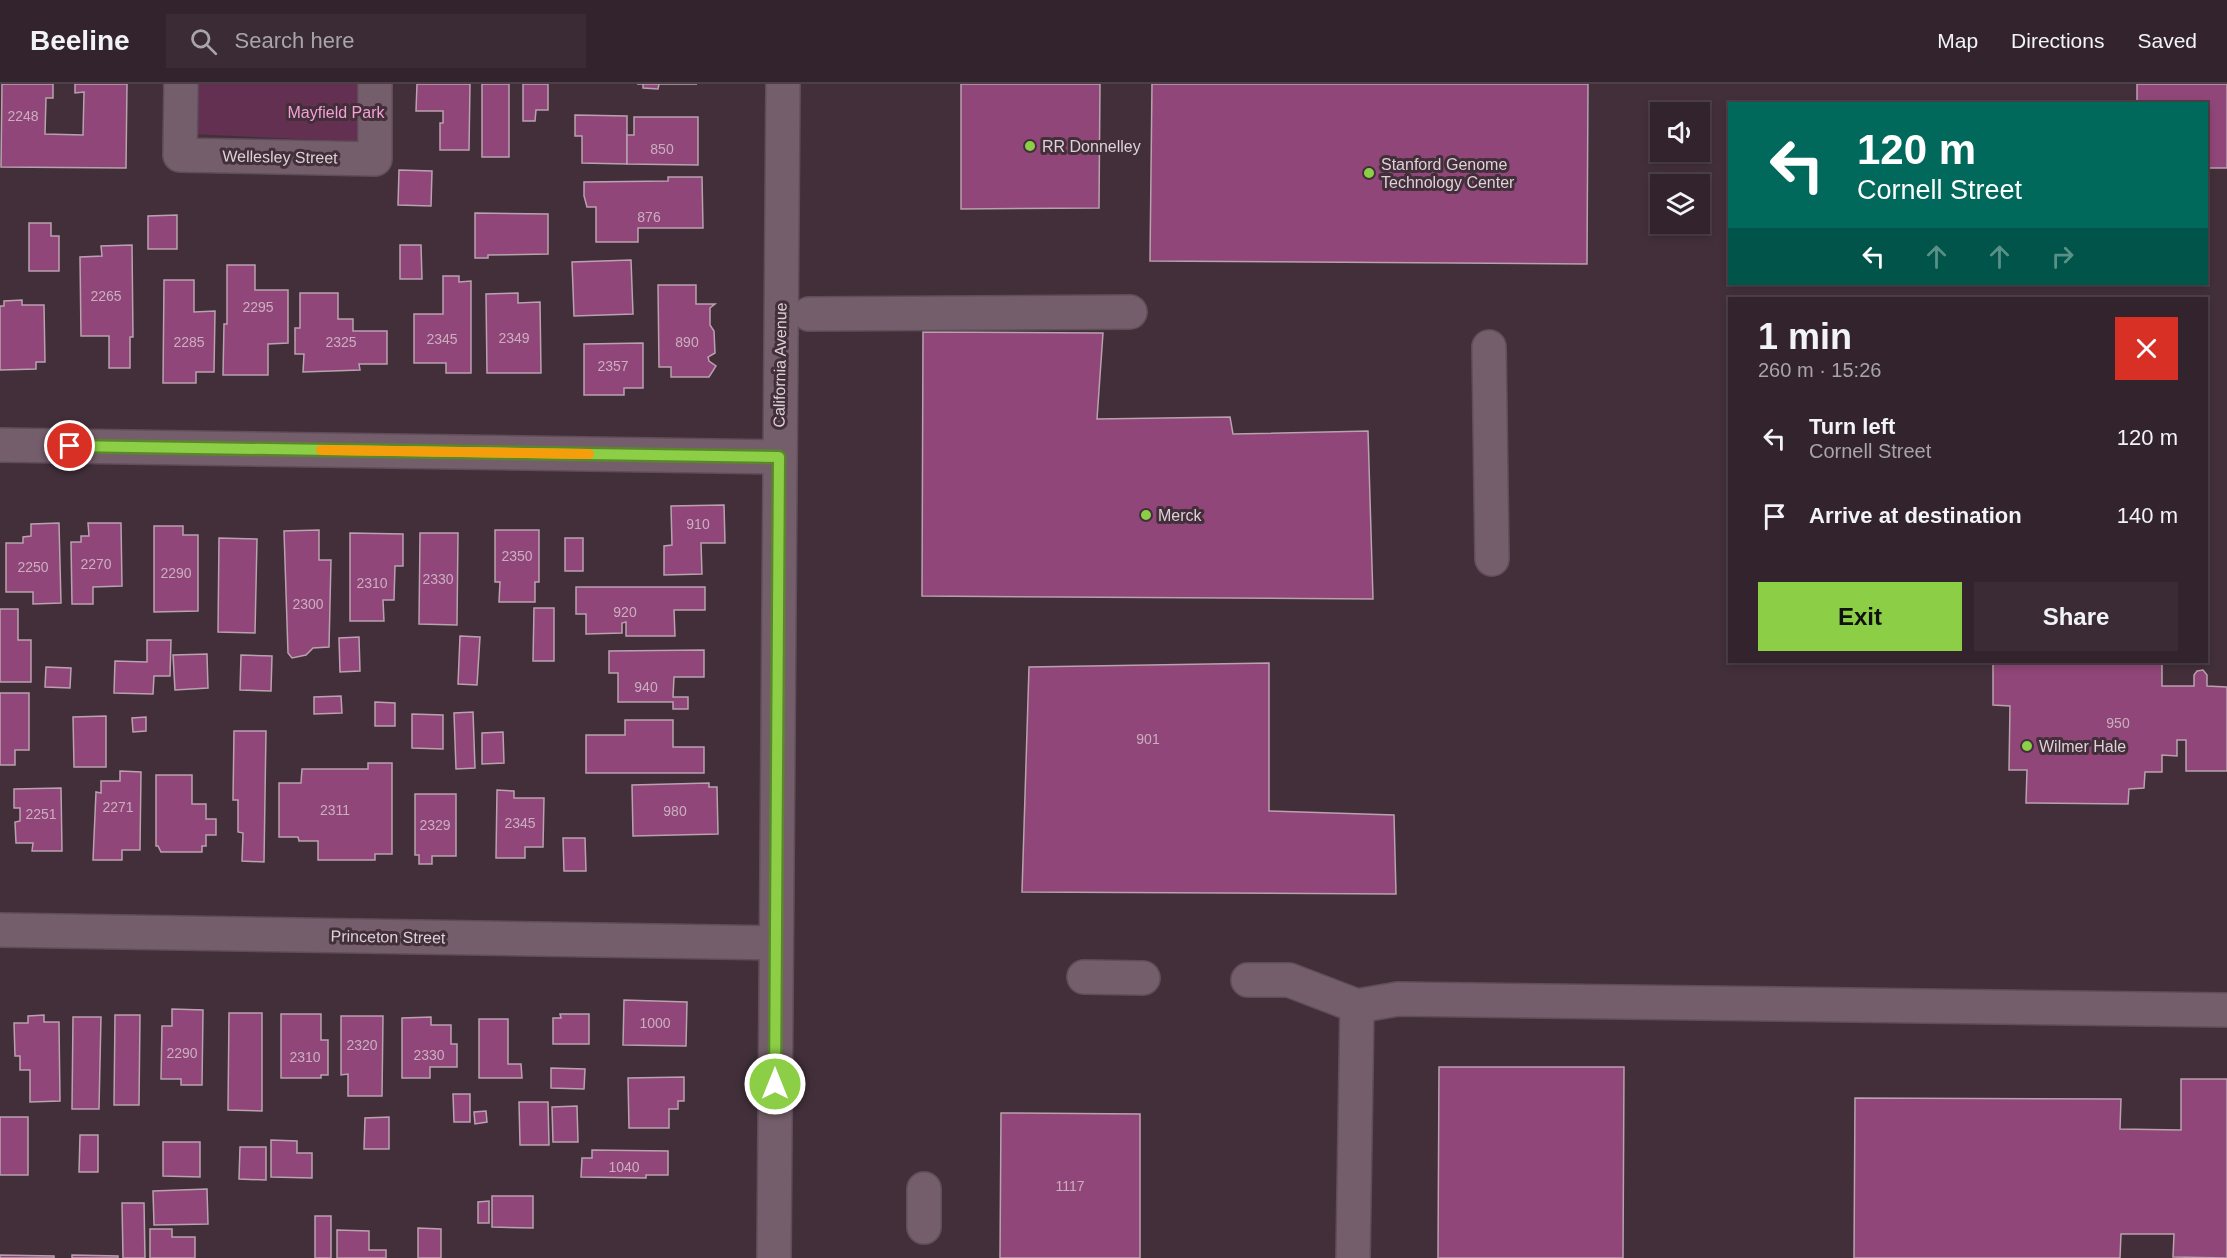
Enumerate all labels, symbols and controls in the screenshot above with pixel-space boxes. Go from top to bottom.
search box [166,14,586,68]
text: Beeline [30,25,130,56]
icon: search [187,25,220,58]
text: Search here [235,28,354,53]
text: Map [1937,29,1978,52]
text: Directions [2011,29,2104,52]
text: Saved [2137,29,2197,52]
map controls [1650,102,1710,234]
button: sound [1650,102,1710,162]
park label: Mayfield Park [288,104,385,121]
house number: 2248 [7,108,39,124]
icon: left [1758,126,1836,204]
text: 120 m [1857,126,1976,173]
place label: RR Donnelley [1042,138,1141,155]
marker: RR Donnelley [1023,139,1037,153]
house number: 850 [650,141,674,157]
street label: Wellesley Street [222,147,338,167]
place label: Stanford Genome Technology Center [1381,156,1515,191]
marker: Stanford Genome Technology Center [1362,166,1376,180]
button: layers [1650,174,1710,234]
text: Cornell Street [1857,175,2022,205]
house number: 876 [637,209,661,225]
icon: left [1857,240,1890,273]
icon: ahead [1920,240,1953,273]
icon: ahead [1983,240,2016,273]
icon: right [2046,240,2079,273]
house number: 2265 [90,288,122,304]
house number: 2295 [242,299,274,315]
street label: California Avenue [770,302,790,428]
text: 1 min [1758,316,1852,357]
button: close [2115,317,2178,380]
house number: 2349 [498,330,530,346]
house number: 2345 [426,331,458,347]
house number: 2285 [173,334,205,350]
house number: 2325 [325,334,357,350]
house number: 890 [675,334,699,350]
house number: 2357 [597,358,629,374]
text: 260 m · 15:26 [1758,359,1881,381]
text: Turn left [1809,414,1895,439]
pin [44,420,95,471]
icon: left [1758,422,1791,455]
text: 120 m [2117,425,2178,450]
icon: arrive [53,429,86,462]
text: Cornell Street [1809,440,1931,462]
icon: arrive [1758,500,1791,533]
text: Arrive at destination [1809,503,2022,528]
text: 140 m [2117,503,2178,528]
place label: Merck [1158,507,1203,524]
marker: Merck [1139,508,1153,522]
house number: 910 [686,516,710,532]
house number: 2350 [501,548,533,564]
house number: 2270 [80,556,112,572]
house number: 2250 [17,559,49,575]
house number: 2290 [160,565,192,581]
house number: 2330 [422,571,454,587]
house number: 2310 [356,575,388,591]
button: Exit [1758,582,1962,651]
button: Share [1974,582,2178,651]
house number: 2300 [292,596,324,612]
house number: 920 [613,604,637,620]
house number: 940 [634,679,658,695]
house number: 950 [2106,715,2130,731]
house number: 901 [1136,731,1160,747]
place label: Wilmer Hale [2039,738,2126,755]
marker: Wilmer Hale [2020,739,2034,753]
house number: 2271 [102,799,134,815]
house number: 2311 [320,802,350,818]
house number: 980 [663,803,687,819]
house number: 2251 [25,806,57,822]
house number: 2345 [504,815,536,831]
house number: 2329 [419,817,451,833]
street label: Princeton Street [330,928,446,947]
house number: 1000 [639,1015,671,1031]
house number: 2320 [346,1037,378,1053]
house number: 2290 [166,1045,198,1061]
house number: 2330 [413,1047,445,1063]
house number: 2310 [289,1049,321,1065]
position arrow [743,1052,807,1116]
house number: 1040 [608,1159,640,1175]
house number: 1117 [1055,1178,1085,1194]

